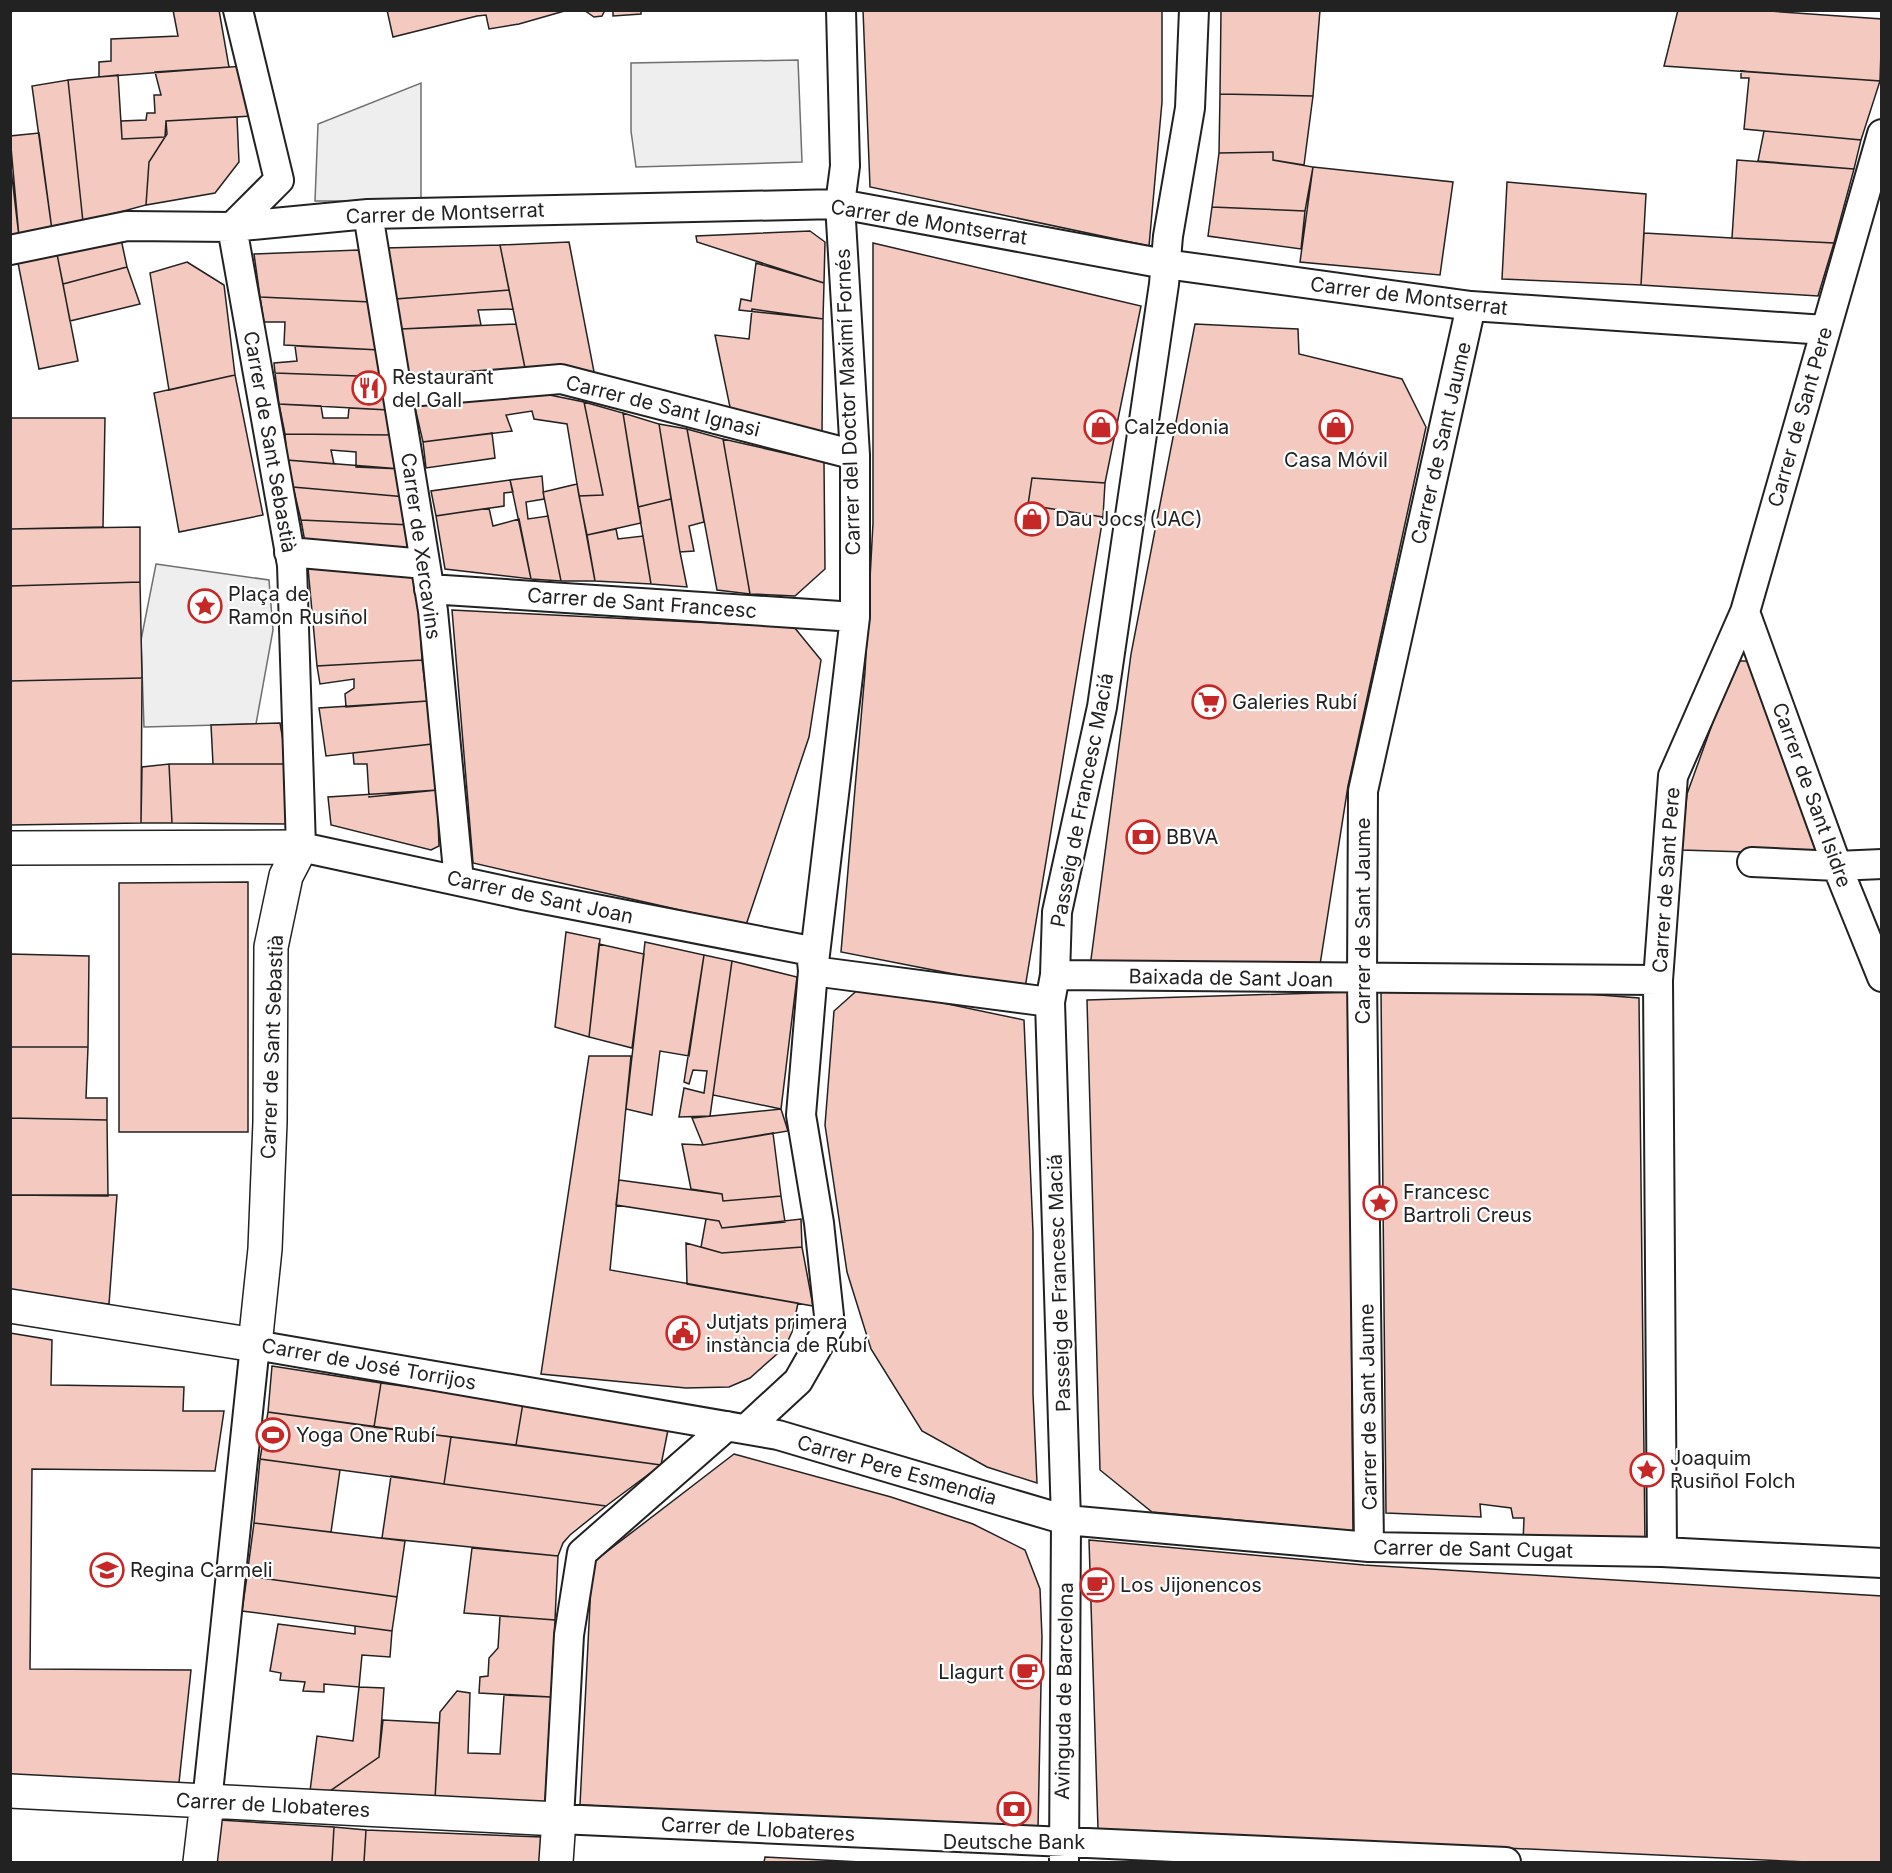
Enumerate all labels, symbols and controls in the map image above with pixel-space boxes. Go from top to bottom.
street label: Carrer de Montserrat [829,195,1030,249]
street label: Carrer de Montserrat [345,198,545,228]
street label: Carrer del Doctor Maximí Fornés [831,248,865,556]
street label: Carrer de Montserrat [1309,272,1510,320]
street label: Carrer de Sant Pere [1763,324,1837,510]
street label: Carrer de Sant Sebastià [239,329,301,555]
street label: Carrer de Sant Jaume [1406,339,1476,547]
place label: Restaurant del Gall [392,365,494,412]
restaurant icon: Restaurant del Gall [351,370,387,406]
street label: Carrer de Sant Ignasi [563,370,763,442]
shop icon: Calzedonia [1083,409,1119,445]
shop icon: Casa Móvil [1318,409,1354,445]
place label: Calzedonia [1124,415,1229,439]
place label: Casa Móvil [1284,448,1388,472]
street label: Carrer de Xercavins [396,451,446,641]
shop icon: Dau Jocs (JAC) [1014,501,1050,537]
place label: Dau Jocs (JAC) [1055,507,1202,531]
place label: Plaça de Ramon Rusiñol [228,582,368,629]
street label: Carrer de Sant Francesc [526,583,758,623]
place icon: Plaça de Ramon Rusiñol [187,588,223,624]
street label: Passeig de Francesc Maciá [1046,671,1118,929]
supermarket icon: Galeries Rubí [1191,684,1227,720]
place label: Galeries Rubí [1232,690,1357,714]
street label: Carrer de Sant Isidre [1767,699,1857,891]
street label: Carrer de Sant Pere [1648,786,1684,974]
street label: Carrer de Sant Jaume [1351,818,1375,1024]
bank icon: BBVA [1125,819,1161,855]
place label: BBVA [1166,825,1219,849]
street label: Carrer de Sant Joan [445,866,635,928]
street label: Carrer de Sant Sebastià [256,934,288,1160]
street label: Baixada de Sant Joan [1128,964,1334,992]
street label: Passeig de Francesc Maciá [1042,1153,1076,1413]
place label: Francesc Bartroli Creus [1403,1180,1532,1227]
place icon: Francesc Bartroli Creus [1362,1185,1398,1221]
street label: Carrer de Sant Jaume [1354,1303,1382,1511]
place label: Jutjats primera instància de Rubí [706,1310,868,1357]
public building icon: Jutjats primera instància de Rubí [665,1315,701,1351]
street label: Carrer de José Torrijos [260,1333,478,1395]
sports icon: Yoga One Rubí [255,1417,291,1453]
place label: Yoga One Rubí [296,1423,435,1447]
street label: Carrer Pere Esmendia [794,1430,1000,1510]
place label: Joaquim Rusiñol Folch [1670,1446,1795,1493]
place icon: Joaquim Rusiñol Folch [1629,1452,1665,1488]
street label: Carrer de Sant Cugat [1373,1535,1574,1563]
school or university icon: Regina Carmeli [89,1552,125,1588]
place label: Regina Carmeli [130,1558,273,1582]
cafe icon: Los Jijonencos [1079,1567,1115,1603]
place label: Los Jijonencos [1120,1573,1262,1597]
street label: Avinguda de Barcelona [1050,1582,1078,1800]
cafe icon: Llagurt [1009,1654,1045,1690]
place label: Llagurt [938,1660,1004,1684]
street label: Carrer de Llobateres [175,1788,371,1822]
bank icon: Deutsche Bank [996,1791,1032,1827]
street label: Carrer de Llobateres [660,1812,856,1846]
place label: Deutsche Bank [943,1830,1085,1854]

